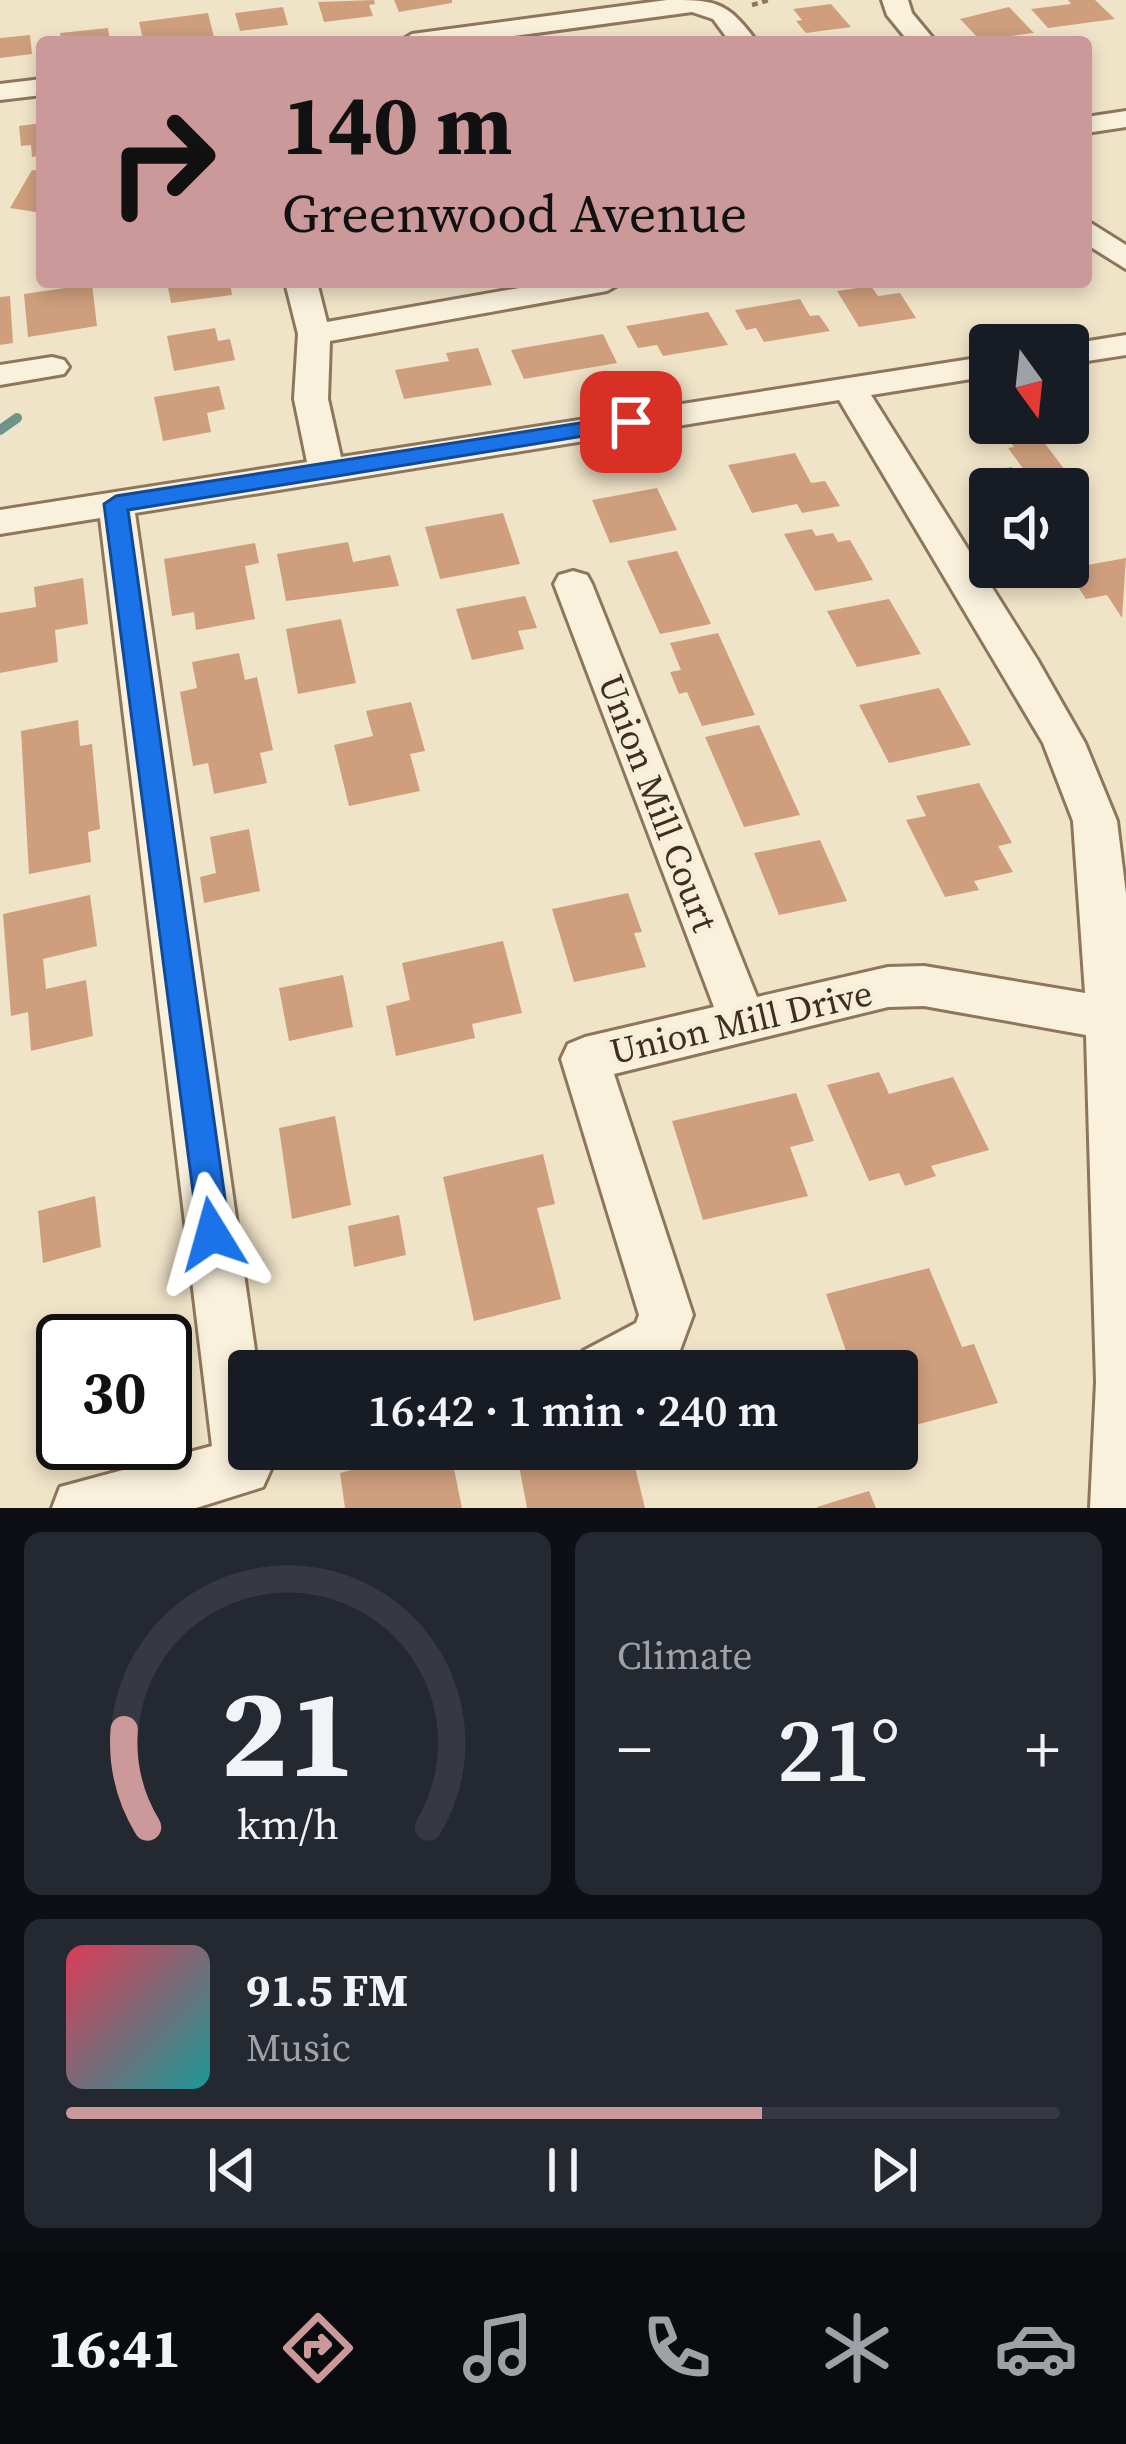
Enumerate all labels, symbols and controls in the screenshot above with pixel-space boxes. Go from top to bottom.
text: 140 m [282,67,513,182]
icon: right [84,84,240,240]
text: Greenwood Avenue [282,176,747,250]
north arrow [969,324,1089,444]
map controls [969,324,1089,588]
pin [580,371,682,473]
icon: arrive [598,389,664,455]
button: sound [969,468,1089,588]
street label: Union Mill Court [587,668,730,939]
street label: Union Mill Drive [605,968,877,1076]
position arrow [149,1171,275,1297]
speed limit sign: 30 [36,1314,192,1470]
text: 16:42 · 1 min · 240 m [368,1379,778,1441]
text: Climate [617,1629,752,1682]
text: 21 [220,1647,355,1818]
text: 21° [777,1688,900,1811]
text: − [617,1704,652,1794]
text: + [1025,1704,1060,1794]
text: km/h [236,1794,339,1852]
text: 91.5 FM [246,1959,408,2021]
text: Music [246,2021,351,2074]
icon: previous [199,2137,265,2203]
icon: pause [530,2137,596,2203]
icon: next [861,2137,927,2203]
icon: directions [276,2306,360,2390]
icon: music [456,2306,540,2390]
icon: phone [635,2306,719,2390]
icon: climate [815,2306,899,2390]
icon: car [994,2306,1078,2390]
text: 16:41 [48,2311,181,2385]

